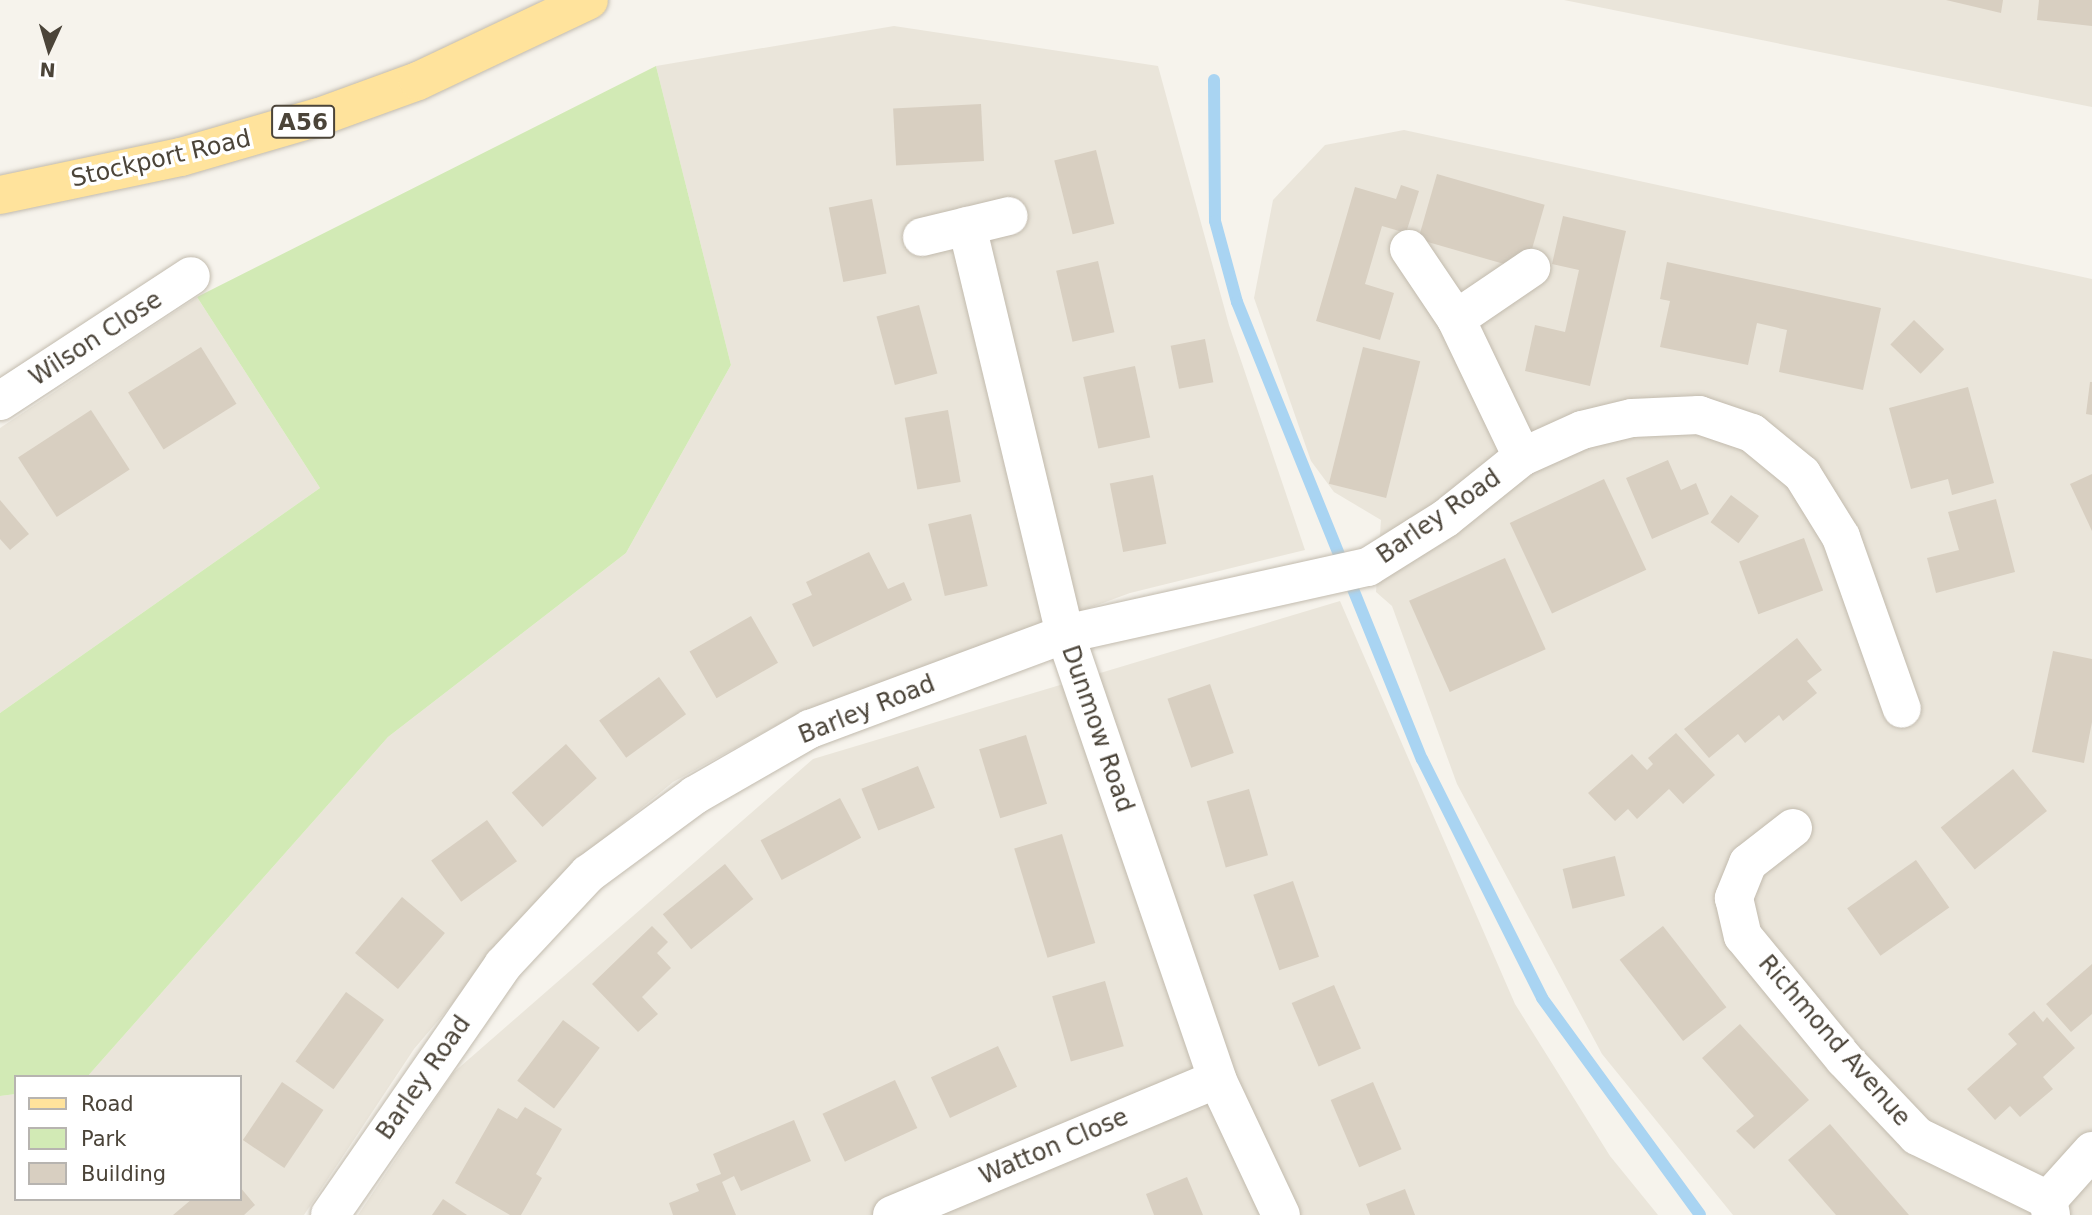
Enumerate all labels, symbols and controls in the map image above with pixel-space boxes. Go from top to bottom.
north arrow [14,14,84,84]
text: N [39,58,56,81]
road number: A56 [270,102,336,141]
street label: Stockport Road [68,124,254,194]
street label: Wilson Close [24,286,168,392]
street label: Barley Road [1372,464,1506,570]
street label: Dunmow Road [1055,642,1139,816]
street label: Barley Road [795,670,939,750]
street label: Richmond Avenue [1752,950,1916,1132]
street label: Barley Road [371,1011,477,1145]
legend [14,1075,242,1201]
text: Road [81,1092,134,1116]
street label: Watton Close [975,1103,1133,1191]
text: Park [81,1127,126,1151]
text: Building [81,1162,166,1186]

